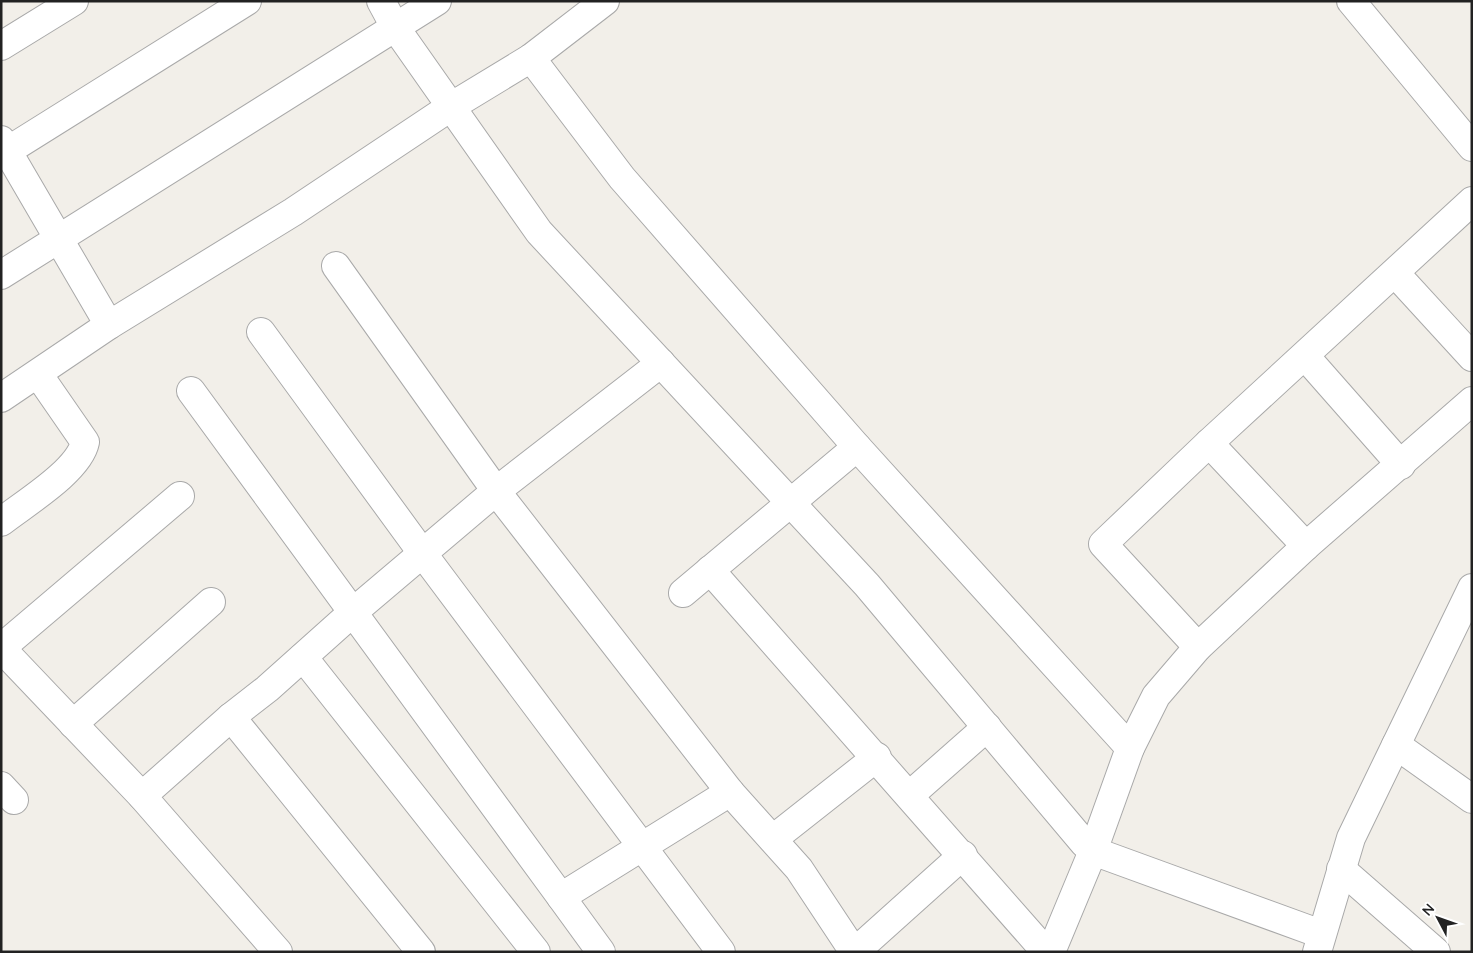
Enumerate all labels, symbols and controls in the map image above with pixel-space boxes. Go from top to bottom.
north arrow [1413,893,1463,943]
text: N [1418,900,1438,919]

